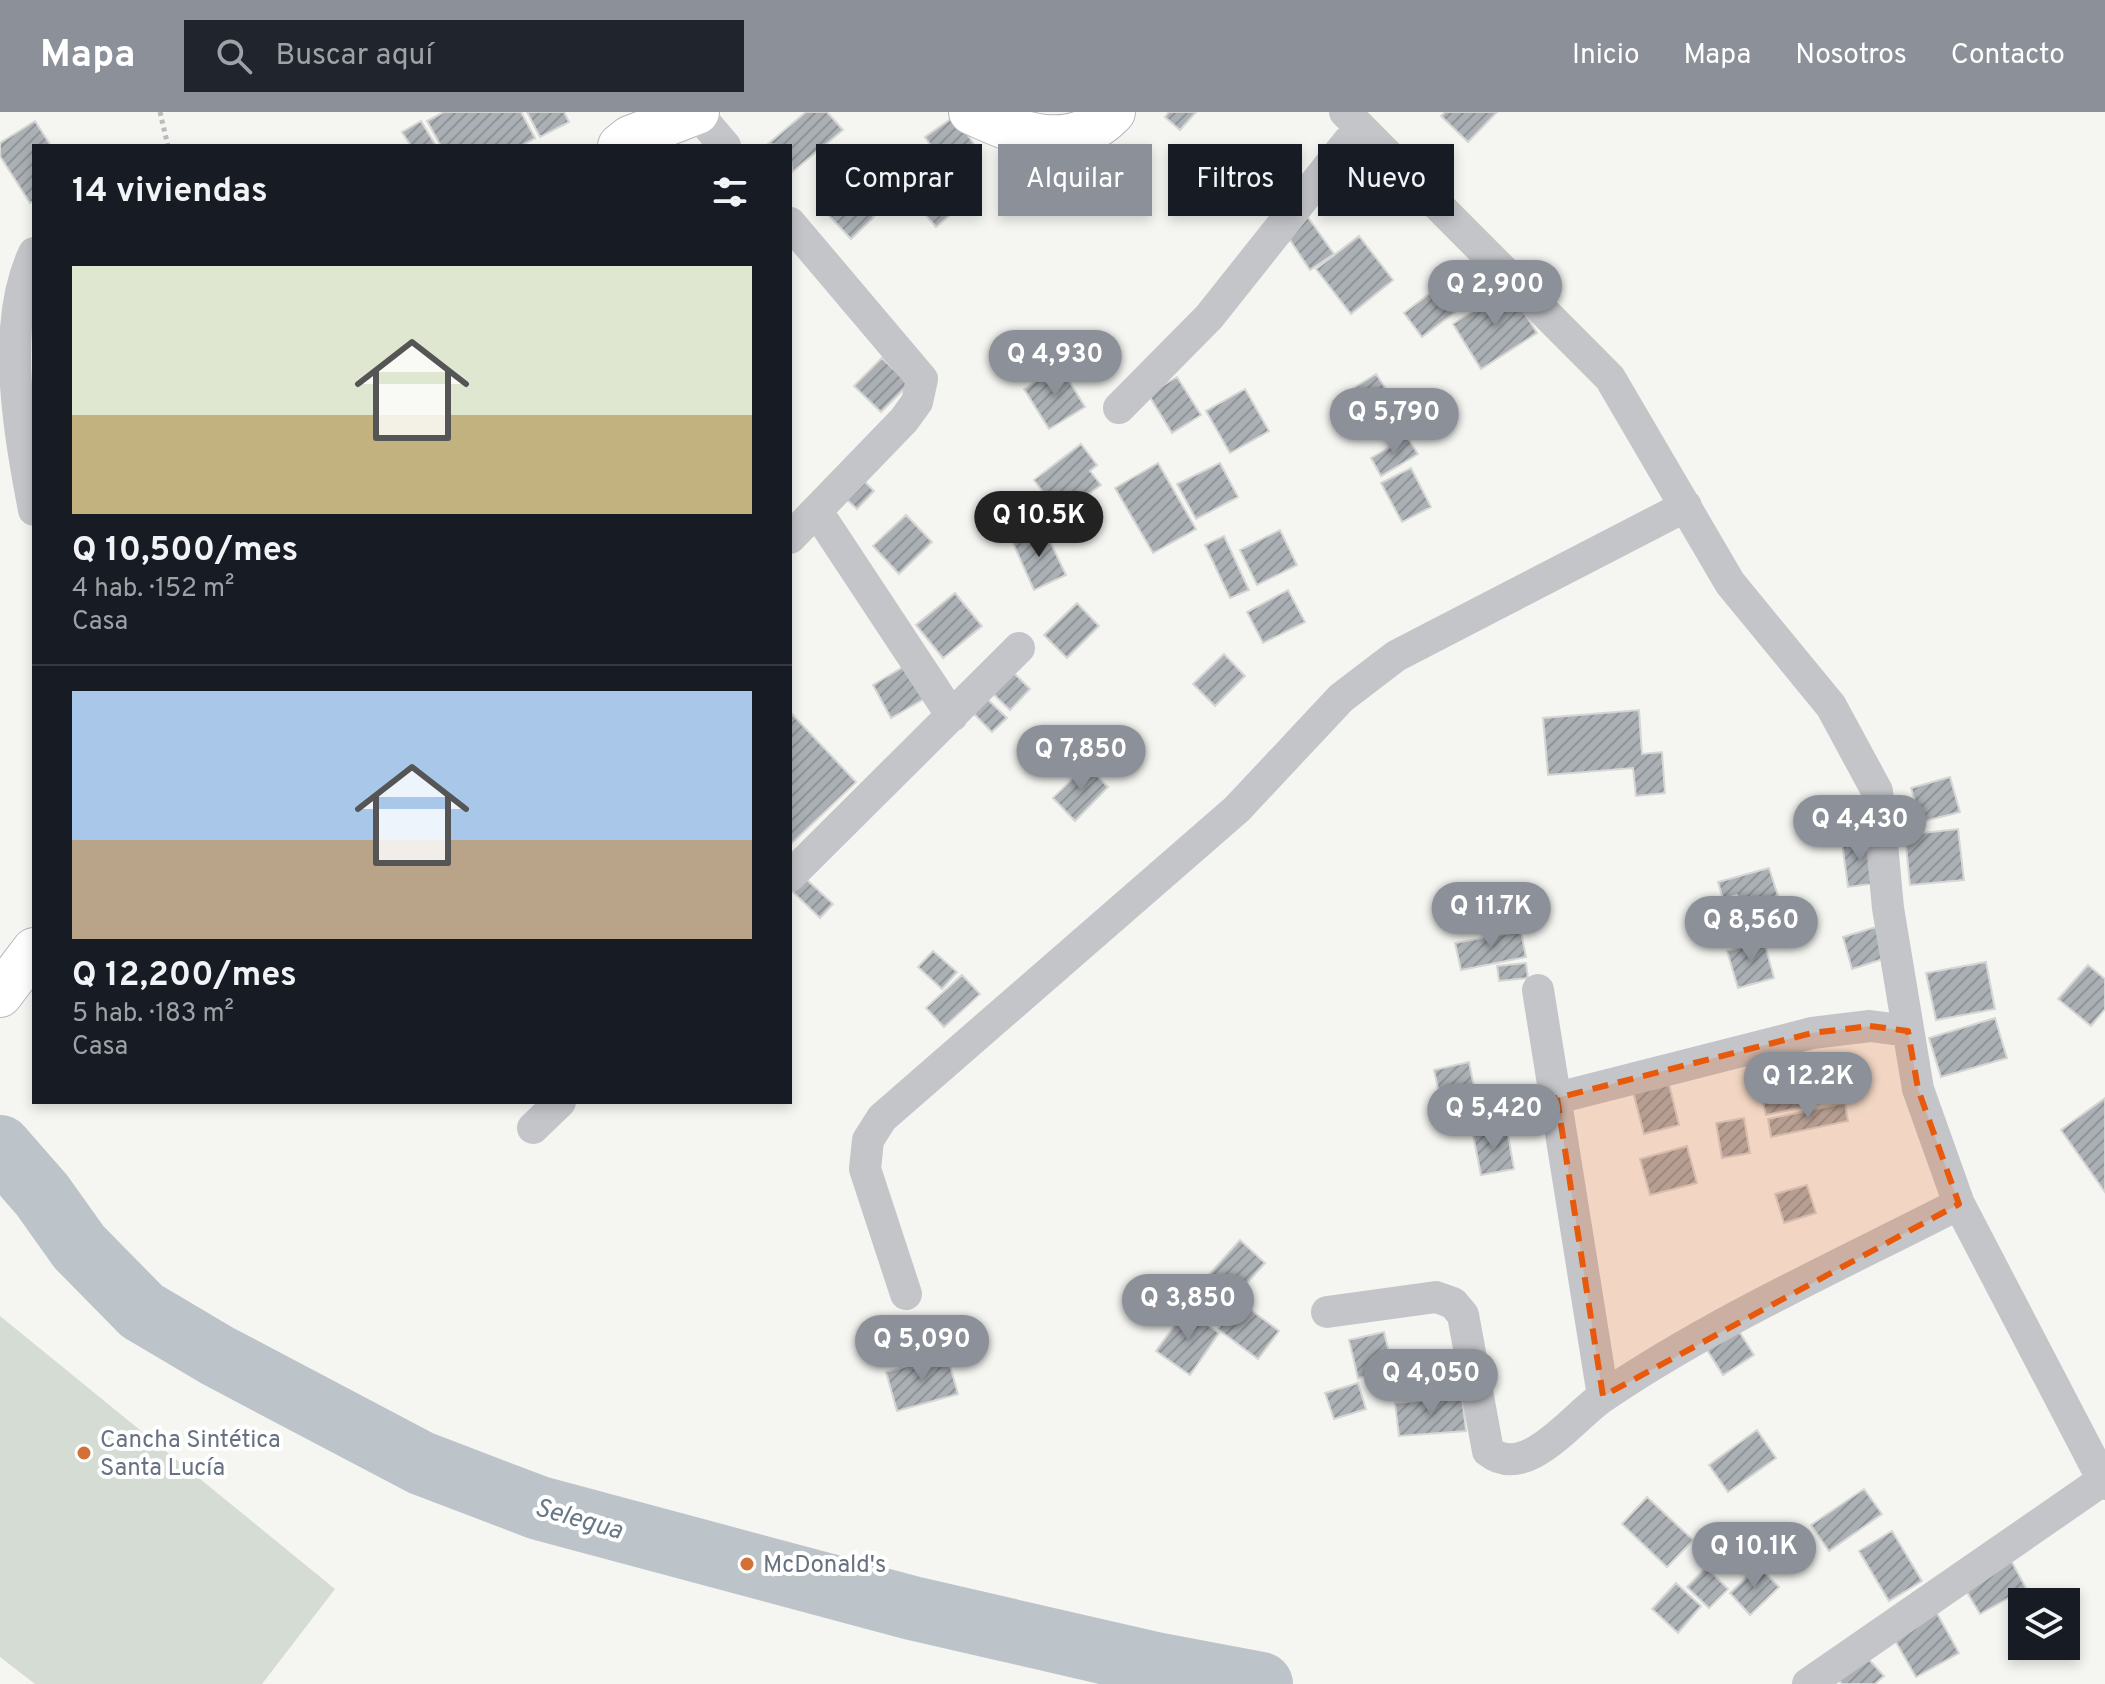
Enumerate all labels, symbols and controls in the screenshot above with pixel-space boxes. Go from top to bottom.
search box [184,20,744,92]
text: Mapa [40,32,136,81]
icon: search [212,34,256,78]
text: Buscar aquí [276,38,433,75]
text: Inicio [1572,38,1640,74]
text: Mapa [1684,38,1751,74]
text: Nosotros [1795,38,1907,74]
text: Contacto [1951,38,2065,74]
chip: Comprar [816,144,982,216]
chip: Alquilar [998,144,1152,216]
chip: Filtros [1168,144,1302,216]
chip: Nuevo [1318,144,1454,216]
icon: filters [708,170,752,214]
text: 14 viviendas [72,171,268,214]
pin: Q 2,900 [1421,260,1569,328]
text: Q 2,900 [1446,269,1544,302]
icon: home [340,318,484,462]
pin: Q 4,930 [981,330,1129,398]
text: Q 4,930 [1007,339,1103,372]
pin: Q 5,790 [1320,388,1468,456]
text: Q 5,790 [1348,397,1440,430]
pin: Q 10.5K [965,491,1113,559]
text: Q 10.5K [992,500,1086,533]
text: Q 10,500/mes [72,530,298,573]
text: 4 hab. · 152 m² [72,573,234,606]
text: Casa [72,606,128,639]
pin: Q 7,850 [1007,725,1155,793]
text: Q 7,850 [1035,734,1127,767]
icon: home [340,743,484,887]
pin: Q 4,430 [1786,795,1934,863]
text: Q 4,430 [1811,804,1909,837]
pin: Q 11.7K [1417,882,1565,950]
text: Q 11.7K [1450,891,1532,924]
pin: Q 8,560 [1677,896,1825,964]
text: Q 8,560 [1703,905,1799,938]
text: Q 12,200/mes [72,955,297,998]
text: 5 hab. · 183 m² [72,998,234,1031]
text: Casa [72,1031,128,1064]
pin: Q 12.2K [1734,1052,1882,1120]
text: Q 12.2K [1762,1061,1854,1094]
pin: Q 5,420 [1420,1084,1568,1152]
text: Q 5,420 [1445,1093,1543,1126]
pin: Q 3,850 [1114,1274,1262,1342]
text: Q 3,850 [1140,1283,1236,1316]
pin: Q 5,090 [848,1315,996,1383]
text: Q 5,090 [873,1324,971,1357]
pin: Q 4,050 [1357,1349,1505,1417]
text: Q 4,050 [1382,1358,1480,1391]
place label: Cancha Sintética Santa Lucía [100,1426,281,1484]
marker: Cancha Sintética Santa Lucía [75,1444,93,1462]
water label: Selegua [531,1492,627,1549]
pin: Q 10.1K [1680,1522,1828,1590]
text: Q 10.1K [1710,1531,1798,1564]
place label: McDonald's [763,1551,886,1581]
marker: McDonald's [738,1555,756,1573]
map controls [2008,1588,2080,1660]
button: layers [2008,1588,2080,1660]

